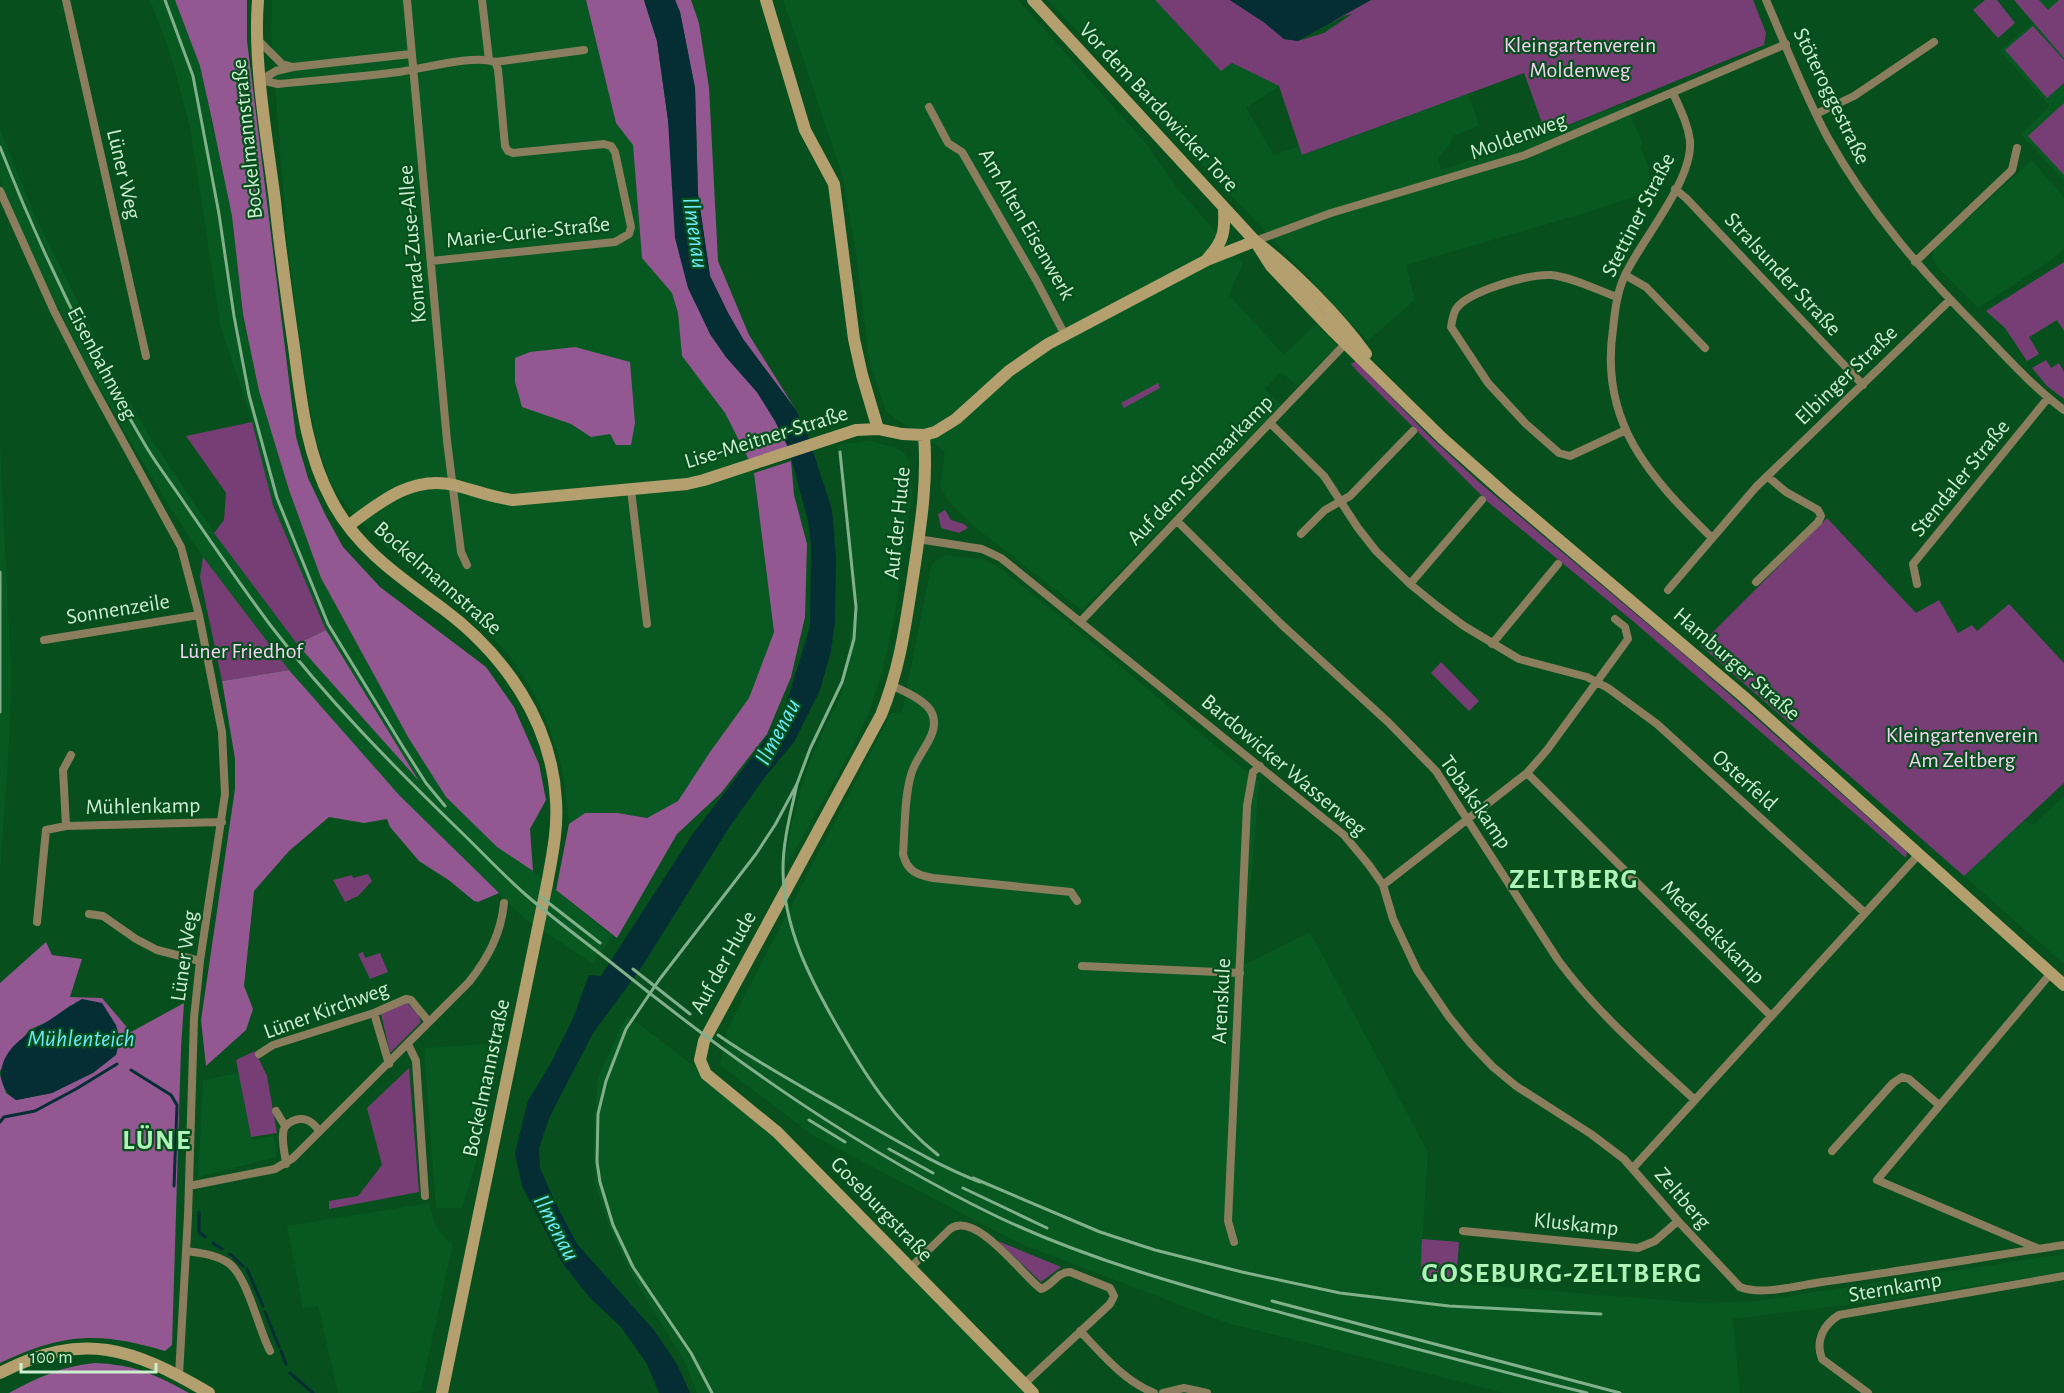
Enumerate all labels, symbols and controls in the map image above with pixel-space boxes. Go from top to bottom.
street label: Vor dem Bardowicker Tore [1075,18,1243,196]
street label: Stöteroggestraße [1790,24,1874,168]
park label: Kleingartenverein Moldenweg [1504,34,1656,81]
street label: Bockelmannstraße [228,58,266,220]
street label: Moldenweg [1467,108,1569,164]
street label: Lüner Weg [103,127,145,221]
street label: Am Alten Eisenwerk [975,145,1079,303]
street label: Stettiner Straße [1597,150,1679,280]
street label: Konrad-Zuse-Allee [394,164,430,324]
water label: Ilmenau [678,196,712,270]
street label: Stralsunder Straße [1721,208,1845,340]
street label: Marie-Curie-Straße [445,212,611,252]
street label: Eisenbahnweg [63,303,141,423]
street label: Elbinger Straße [1791,321,1901,429]
street label: Auf dem Schmaarkamp [1123,391,1277,549]
street label: Lise-Meitner-Straße [682,402,850,472]
street label: Stendaler Straße [1906,415,2014,541]
street label: Auf der Hude [880,465,914,581]
street label: Bockelmannstraße [370,517,506,639]
street label: Sonnenzeile [65,590,171,628]
street label: Hamburger Straße [1669,603,1805,725]
park label: Lüner Friedhof [179,640,304,662]
street label: Bardowicker Wasserweg [1197,690,1371,840]
water label: Ilmenau [751,695,805,769]
park label: Kleingartenverein Am Zeltberg [1886,724,2038,771]
street label: Osterfeld [1708,745,1782,815]
street label: Tobakskamp [1436,751,1516,853]
street label: Mühlenkamp [85,794,201,818]
district label: ZELTBERG [1509,866,1639,894]
street label: Medebekskamp [1657,876,1769,988]
street label: Auf der Hude [686,907,760,1017]
street label: Lüner Weg [167,909,201,1003]
street label: Arenskule [1208,957,1234,1045]
street label: Lüner Kirchweg [260,977,392,1043]
street label: Bockelmannstraße [459,997,513,1159]
water label: Mühlenteich [27,1027,135,1051]
district label: LÜNE [122,1125,192,1155]
street label: Goseburgstraße [827,1152,937,1266]
street label: Zeltberg [1651,1163,1715,1233]
water label: Ilmenau [529,1191,583,1265]
street label: Kluskamp [1532,1209,1620,1239]
district label: GOSEBURG-ZELTBERG [1422,1260,1702,1288]
street label: Sternkamp [1847,1268,1943,1306]
scale bar [21,1336,156,1374]
text: 100 m [30,1349,73,1367]

